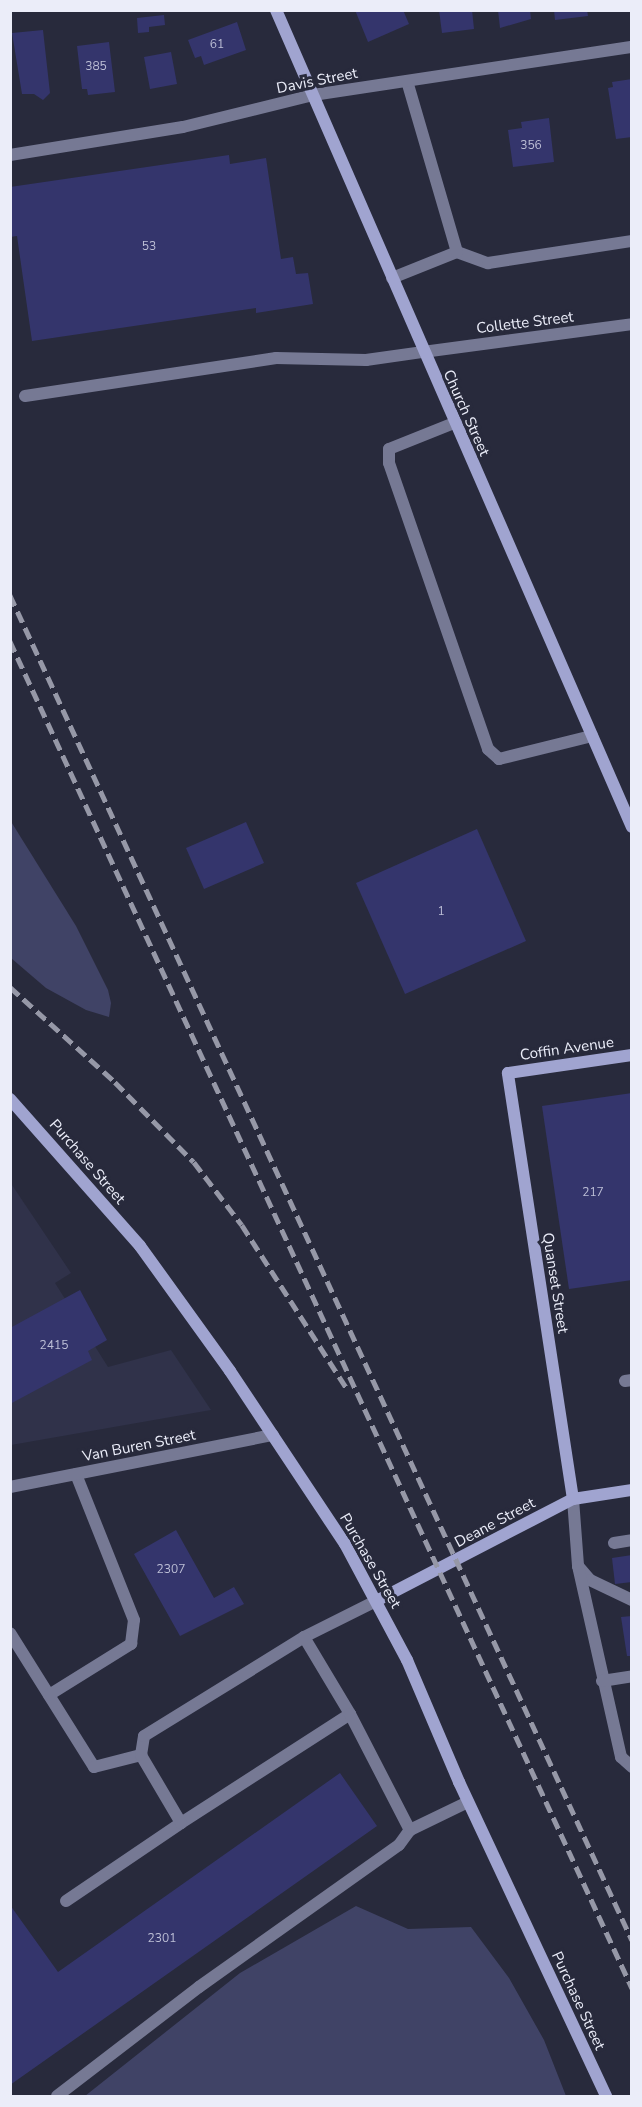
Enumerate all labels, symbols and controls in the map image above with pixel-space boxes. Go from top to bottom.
house number: 61 [210,38,224,52]
house number: 385 [85,60,107,74]
street label: Davis Street [275,64,359,98]
house number: 356 [520,139,542,153]
house number: 53 [142,240,156,254]
street label: Collette Street [475,308,575,338]
street label: Church Street [439,367,493,459]
house number: 1 [437,905,445,919]
street label: Coffin Avenue [519,1034,615,1064]
street label: Purchase Street [45,1116,129,1208]
house number: 217 [582,1186,604,1200]
street label: Quanset Street [538,1231,572,1335]
house number: 2415 [40,1339,68,1353]
street label: Van Buren Street [81,1426,197,1466]
street label: Deane Street [452,1494,538,1552]
street label: Purchase Street [336,1510,404,1612]
house number: 2307 [157,1563,185,1577]
house number: 2301 [148,1932,176,1946]
street label: Purchase Street [547,1949,609,2053]

